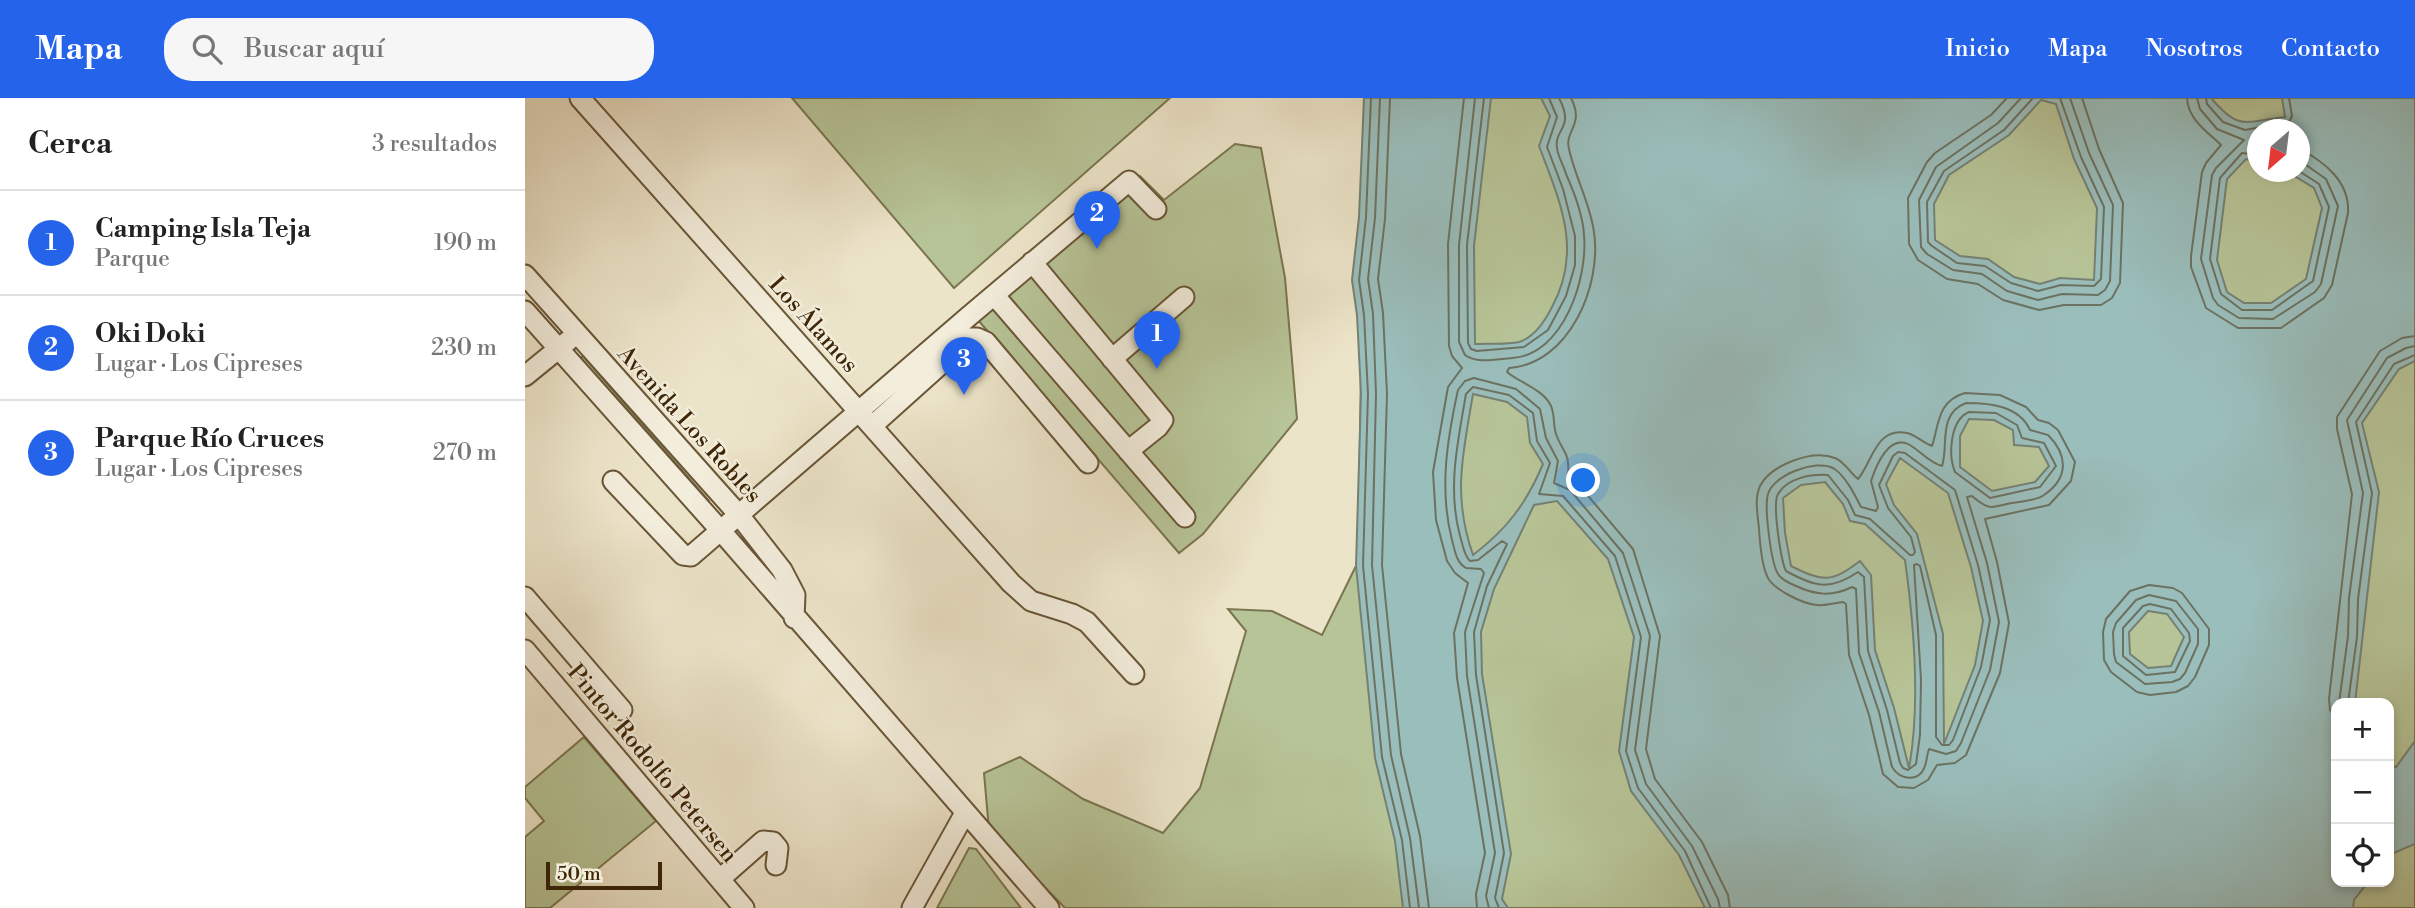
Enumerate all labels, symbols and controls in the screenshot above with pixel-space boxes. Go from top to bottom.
search box [164,18,654,81]
text: Mapa [35,29,122,70]
icon: search [188,30,226,68]
text: Buscar aquí [244,33,384,65]
text: Inicio [1945,34,2010,64]
text: Mapa [2048,34,2107,64]
text: Nosotros [2145,34,2243,64]
text: Contacto [2281,34,2380,64]
north arrow [2247,119,2310,182]
text: Cerca [28,125,112,163]
text: 3 resultados [372,130,497,158]
pin: 2 [1074,191,1120,249]
text: Camping Isla Teja [95,213,311,245]
text: 1 [45,229,57,257]
text: 190 m [434,229,497,257]
text: Parque [95,245,170,273]
street label: Los Álamos [763,269,865,379]
pin: 1 [1134,311,1180,369]
text: Oki Doki [95,318,205,350]
text: 2 [44,334,58,362]
text: 230 m [431,334,497,362]
pin: 3 [941,337,987,395]
street label: Avenida Los Robles [611,340,767,509]
text: Lugar · Los Cipreses [95,350,303,378]
text: Parque Río Cruces [95,423,324,455]
text: 3 [44,439,58,467]
text: 270 m [433,439,497,467]
text: Lugar · Los Cipreses [95,455,303,483]
your location [1566,463,1600,497]
street label: Pintor Rodolfo Petersen [561,659,744,869]
map controls [2331,698,2394,887]
button: + [2331,698,2394,761]
button: − [2331,761,2394,824]
button: locate [2331,824,2394,887]
scale bar [546,859,661,891]
text: 50 m [557,862,601,886]

